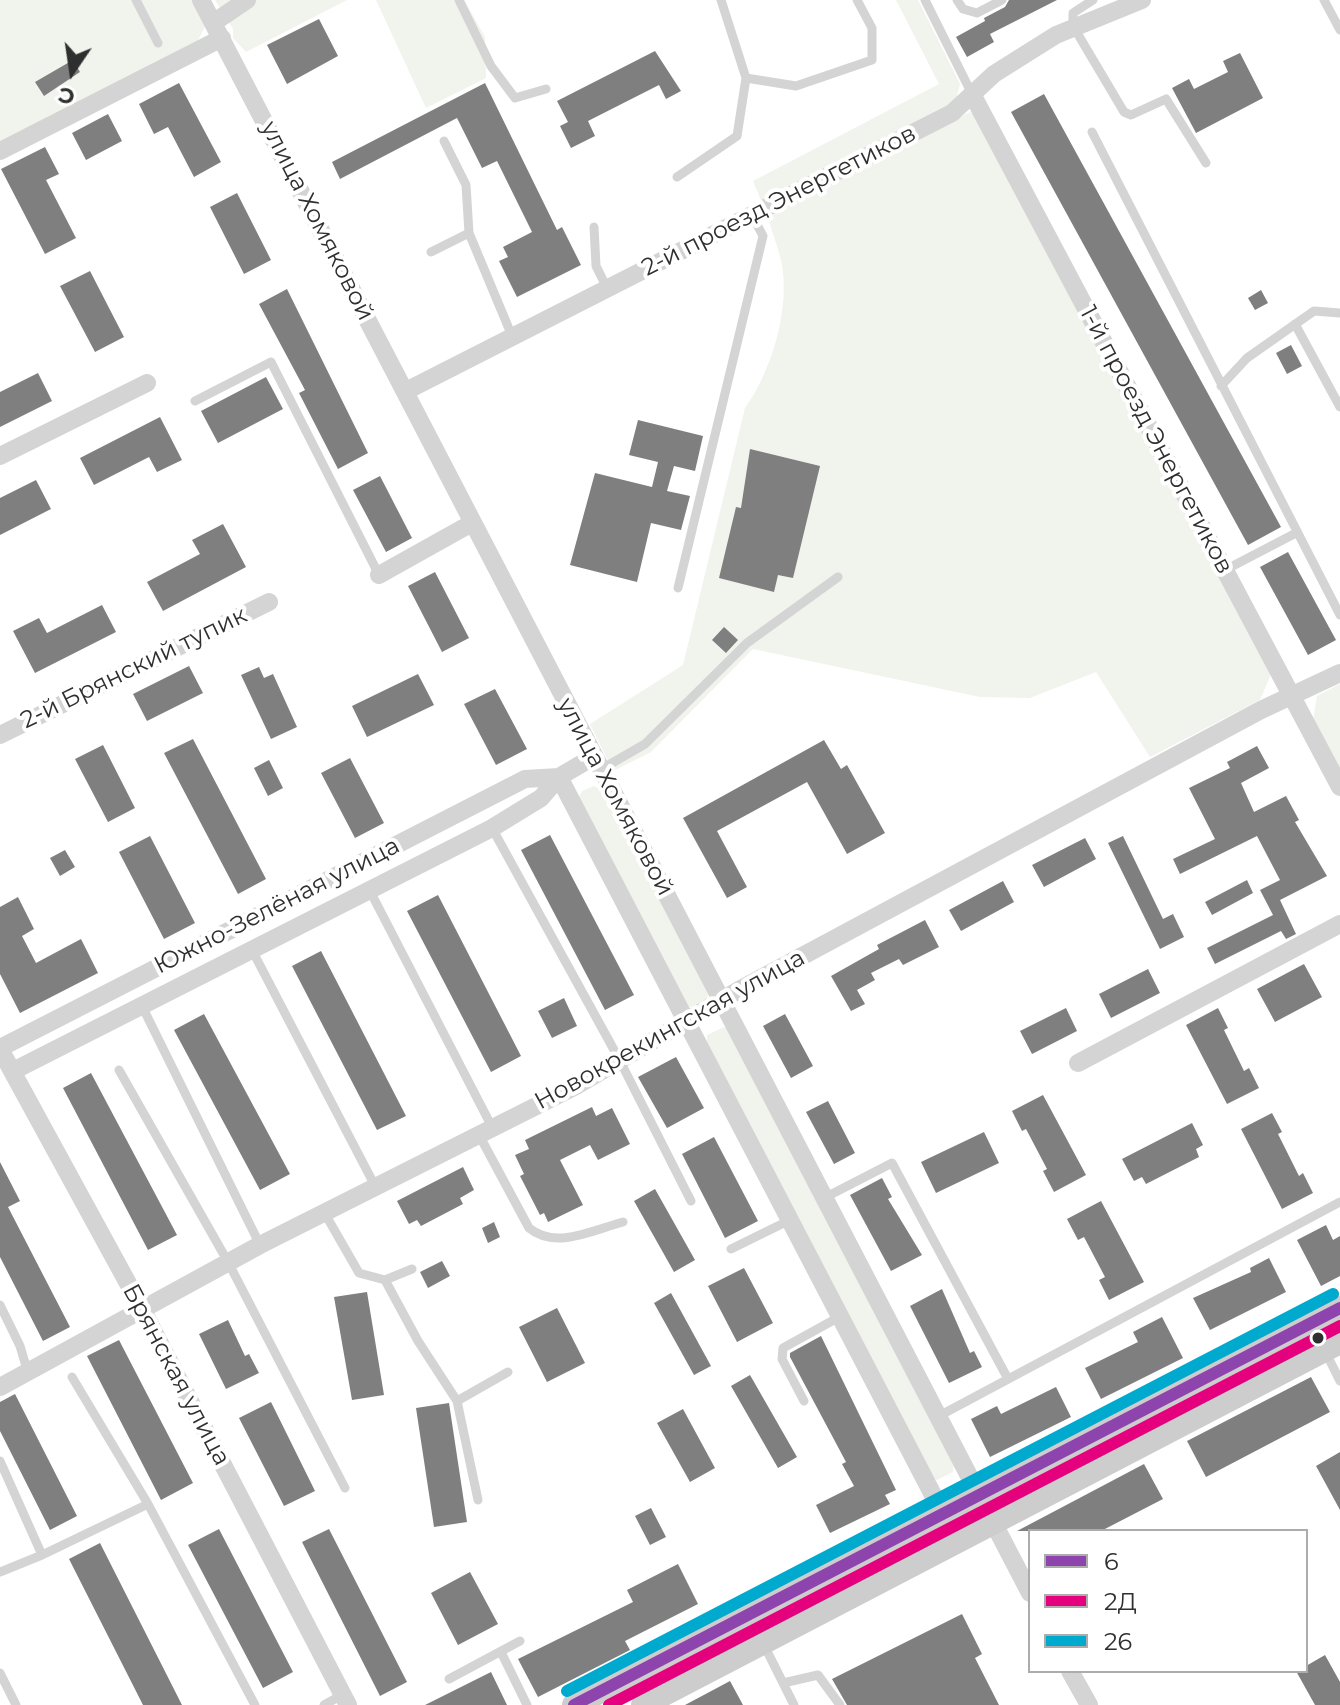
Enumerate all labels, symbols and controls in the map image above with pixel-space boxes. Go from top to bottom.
north arrow [32,32,112,112]
text: С [56,81,77,111]
street label: улица Хомяковой [254,116,380,326]
street label: 2-й проезд Энергетиков [637,119,921,283]
street label: 1-й проезд Энергетиков [1073,301,1239,579]
street label: 2-й Брянский тупик [16,601,252,735]
street label: улица Хомяковой [551,693,679,901]
street label: Южно-Зелёная улица [149,832,405,980]
street label: Новокрекингская улица [530,944,810,1116]
street label: Брянская улица [116,1279,236,1471]
unlabelled marker [1310,1330,1326,1346]
legend [1028,1529,1308,1673]
text: 6 [1104,1547,1119,1576]
text: 2Д [1104,1587,1137,1616]
text: 26 [1104,1627,1132,1656]

